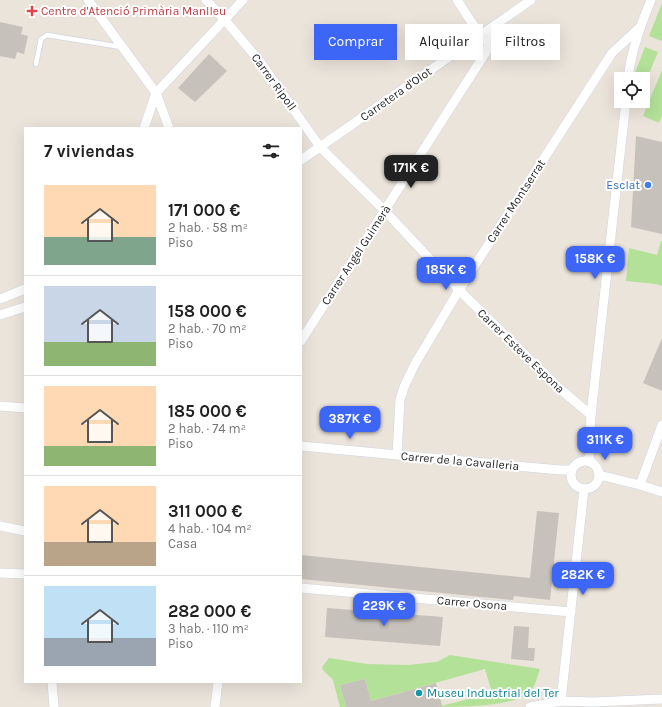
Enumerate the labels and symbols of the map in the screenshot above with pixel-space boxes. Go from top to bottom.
place label: Centre d'Atenció Primària Manlleu [41,4,226,18]
marker: Centre d'Atenció Primària Manlleu [26,5,38,17]
street label: Carrer Ripoll [249,51,299,113]
street label: Carretera d'Olot [358,64,435,124]
pin: 171K € [378,155,444,189]
street label: Carrer Montserrat [484,156,548,245]
place label: Esclat [606,178,640,192]
marker: Esclat [643,180,653,190]
street label: Carrer Angel Guimerà [318,202,394,308]
pin: 158K € [562,246,628,280]
pin: 185K € [413,257,479,291]
street label: Carrer Esteve Espona [475,306,567,396]
pin: 387K € [317,406,383,440]
pin: 311K € [572,427,638,461]
street label: Carrer de la Cavalleria [400,449,520,473]
pin: 282K € [550,562,616,596]
pin: 229K € [351,593,417,627]
street label: Carrer Osona [436,593,508,613]
place label: Museu Industrial del Ter [427,686,559,700]
marker: Museu Industrial del Ter [414,688,424,698]

